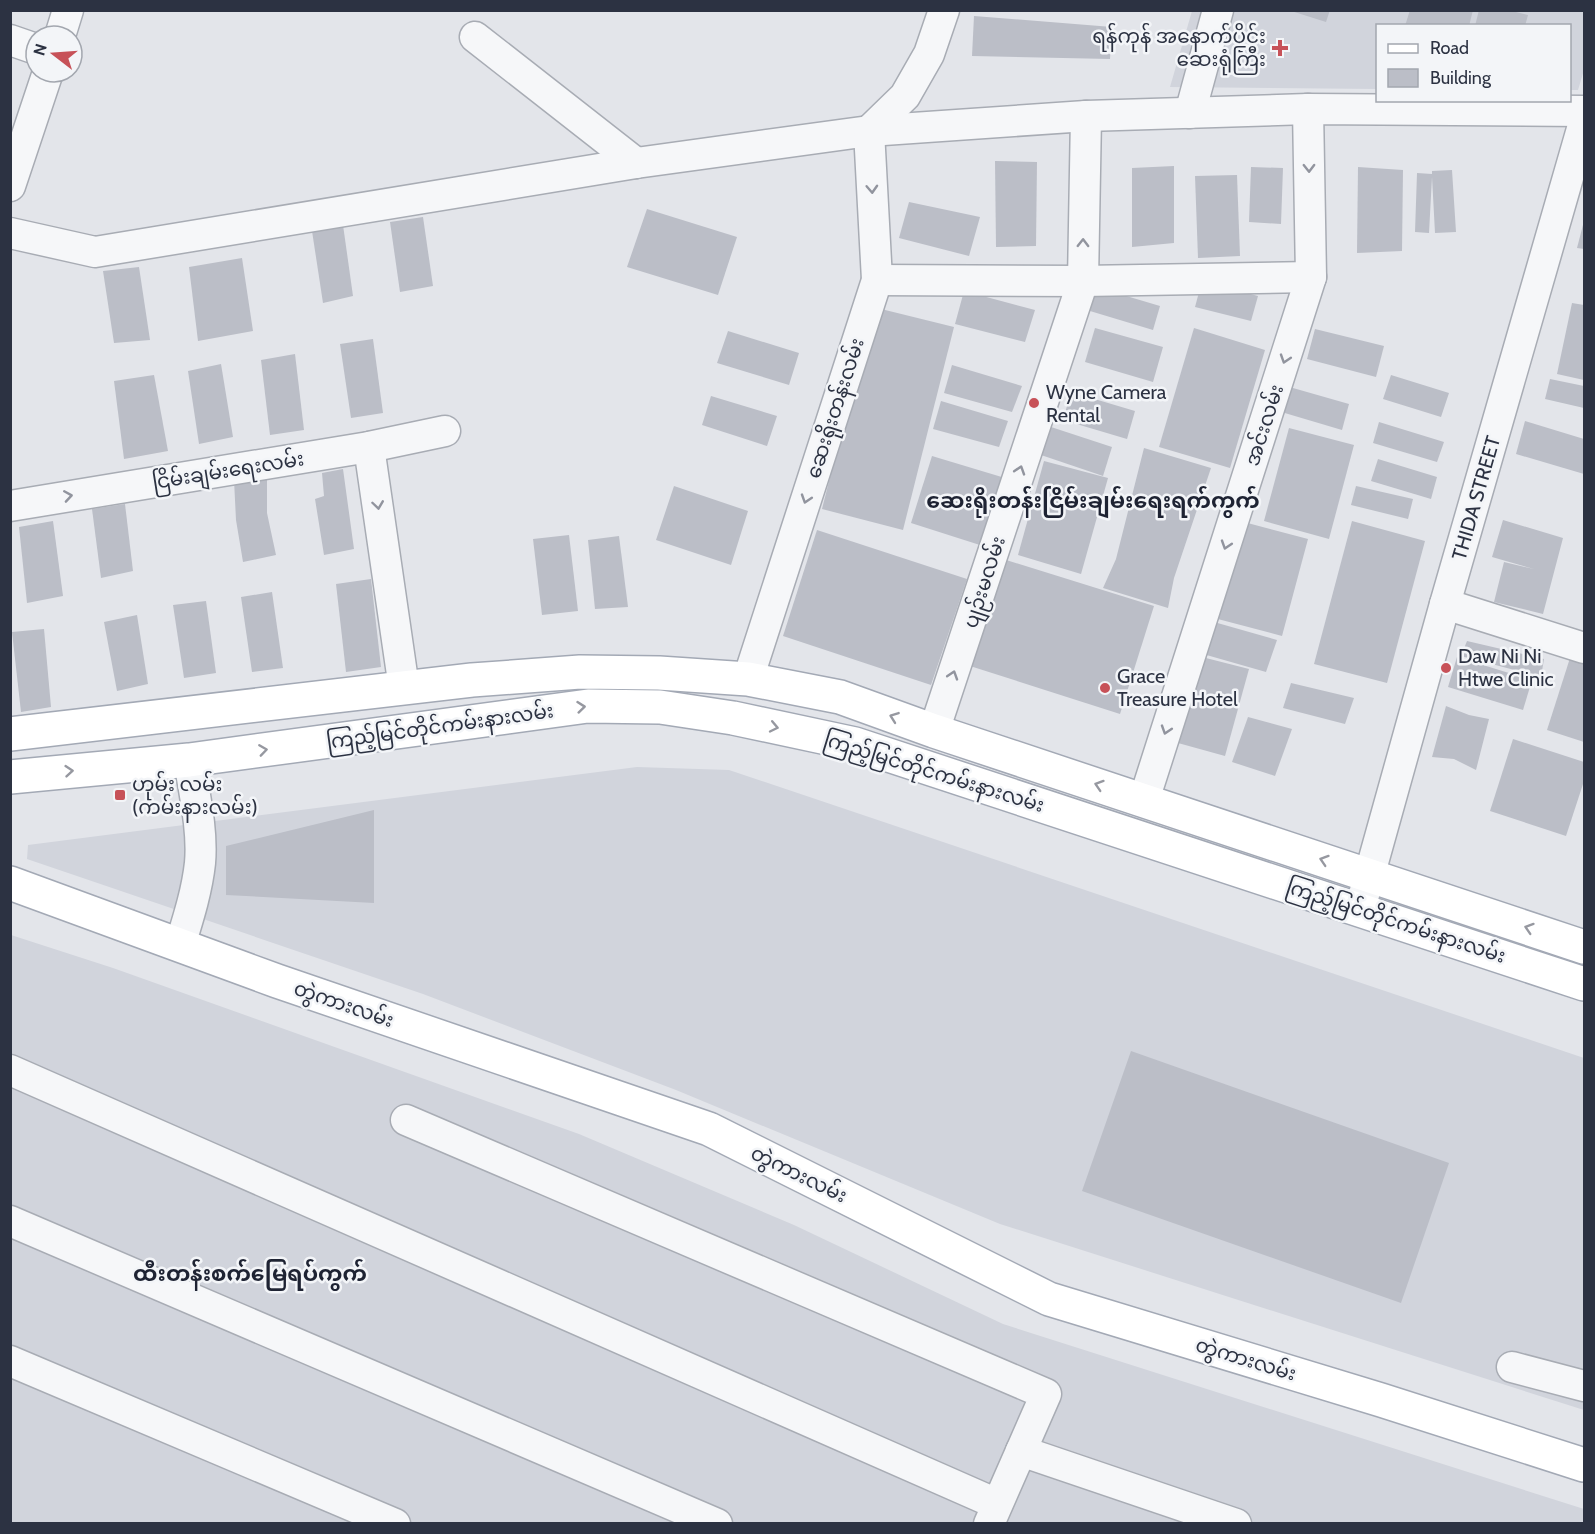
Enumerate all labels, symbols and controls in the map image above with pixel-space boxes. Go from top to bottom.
place label: ရန်ကုန် အနောက်ပိုင်း ဆေးရုံကြီး [1092,22,1266,76]
north arrow [24,24,84,84]
legend [1376,24,1571,102]
text: Road [1430,37,1469,59]
marker: ရန်ကုန် အနောက်ပိုင်း ဆေးရုံကြီး [1271,39,1289,57]
text: N [29,42,51,58]
text: Building [1430,67,1492,89]
one-way arrow [1303,163,1315,172]
one-way arrow [865,185,878,194]
one-way arrow [1077,239,1090,248]
street label: ဆေးရိုးတန်းလမ်း [799,334,874,483]
one-way arrow [1280,353,1292,364]
place label: Wyne Camera Rental [1046,380,1167,427]
street label: အင်းလမ်း [1238,381,1288,469]
marker: Wyne Camera Rental [1027,396,1041,410]
street label: THIDA STREET [1447,433,1505,563]
street label: ငြိမ်းချမ်းရေးလမ်း [150,444,306,498]
one-way arrow [1013,465,1026,476]
district label: ဆေးရိုးတန်းငြိမ်းချမ်းရေးရက်ကွက် [926,485,1260,519]
one-way arrow [64,491,73,503]
one-way arrow [801,493,813,504]
one-way arrow [371,500,383,509]
street label: ပျဉ်းမလမ်း [956,532,1014,632]
one-way arrow [1220,539,1233,550]
place label: Daw Ni Ni Htwe Clinic [1458,644,1554,691]
marker: Daw Ni Ni Htwe Clinic [1439,661,1453,675]
place label: Grace Treasure Hotel [1117,664,1238,711]
one-way arrow [945,670,958,681]
marker: Grace Treasure Hotel [1098,681,1112,695]
street label: ကြည့်မြင်တိုင်ကမ်းနားလမ်း [325,696,556,759]
one-way arrow [576,701,585,714]
one-way arrow [889,711,900,724]
one-way arrow [769,719,779,732]
one-way arrow [1161,724,1173,735]
street label: ကြည့်မြင်တိုင်ကမ်းနားလမ်း [819,725,1048,822]
one-way arrow [258,744,267,757]
one-way arrow [64,765,73,778]
place label: ဟုမ်း လမ်း (ကမ်းနားလမ်း) [132,770,258,823]
one-way arrow [1094,780,1105,793]
marker: ဟုမ်း လမ်း (ကမ်းနားလမ်း) [113,788,127,802]
one-way arrow [1319,855,1330,868]
street label: ကြည့်မြင်တိုင်ကမ်းနားလမ်း [1282,872,1509,973]
one-way arrow [1524,923,1535,936]
street label: တွဲကားလမ်း [290,974,398,1036]
street label: တွဲကားလမ်း [745,1139,852,1211]
district label: ထီးတန်းစက်မြေရပ်ကွက် [133,1258,367,1291]
street label: တွဲကားလမ်း [1192,1330,1300,1389]

